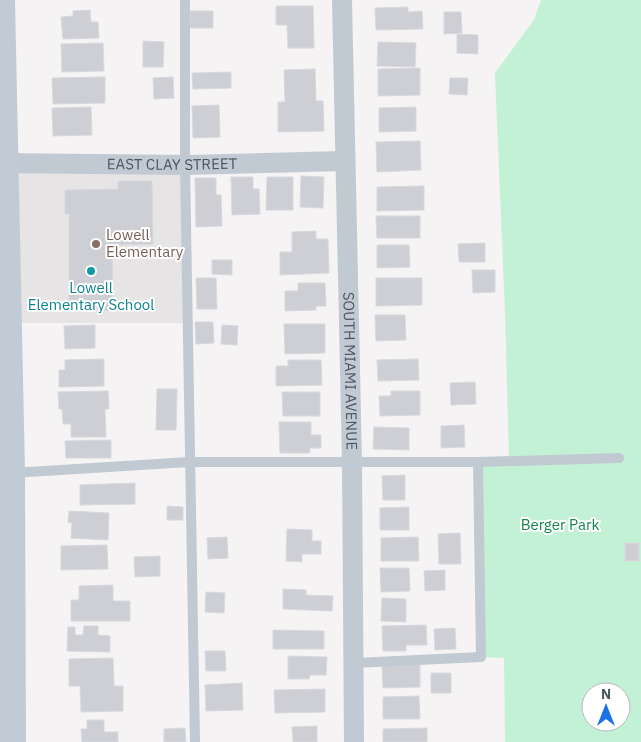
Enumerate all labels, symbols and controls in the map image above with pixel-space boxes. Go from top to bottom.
street label: EAST CLAY STREET [107,154,238,174]
place label: Lowell Elementary [106,225,184,261]
marker: Lowell Elementary [90,238,102,250]
marker: Lowell Elementary School [85,265,97,277]
place label: Lowell Elementary School [28,278,154,314]
street label: SOUTH MIAMI AVENUE [339,292,362,450]
park label: Berger Park [521,515,599,534]
north arrow [581,682,631,732]
text: N [601,685,611,703]

